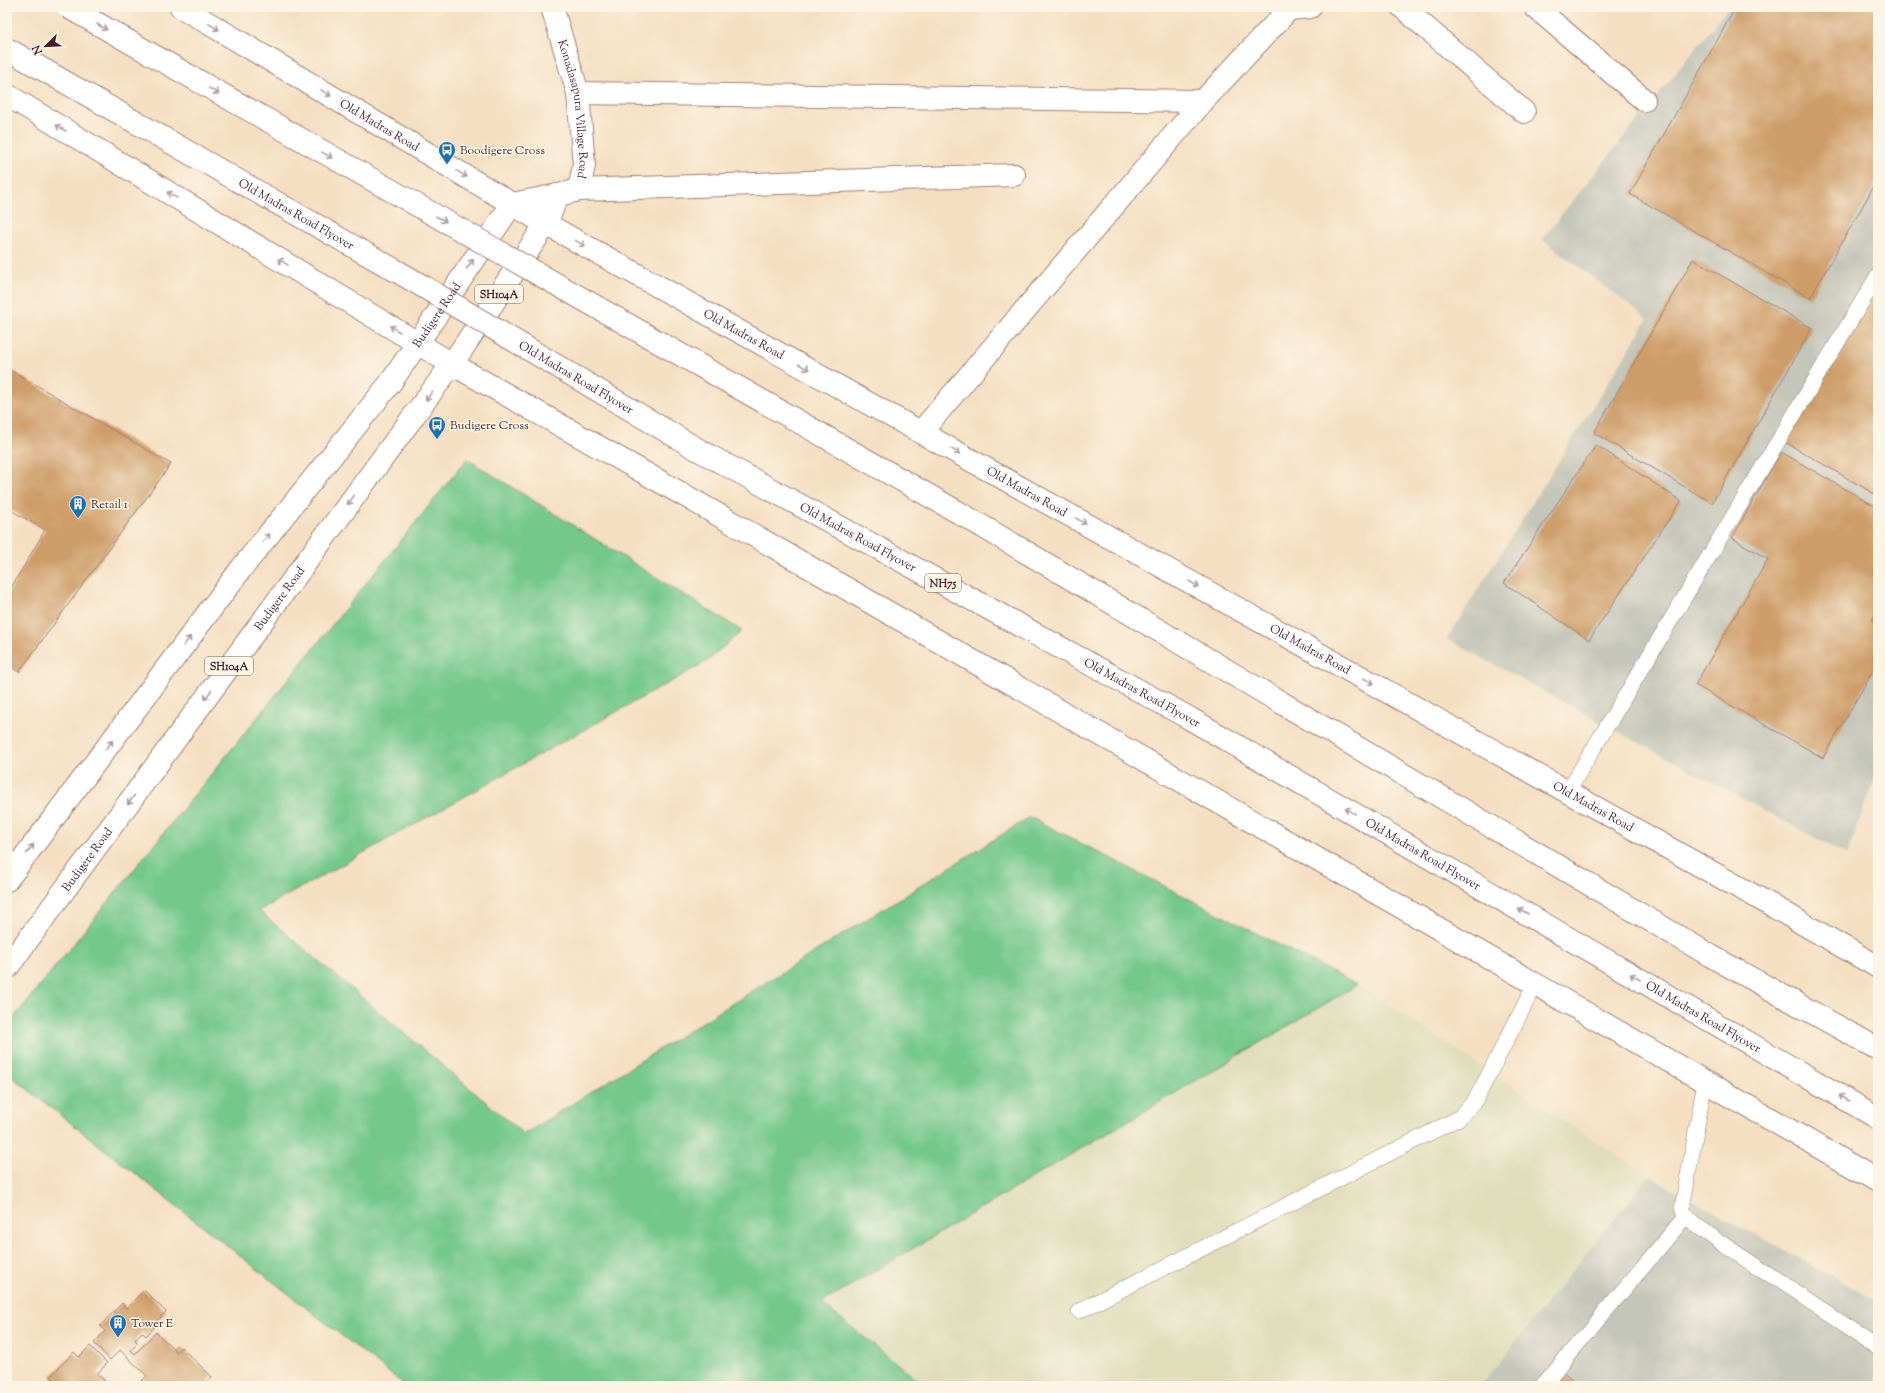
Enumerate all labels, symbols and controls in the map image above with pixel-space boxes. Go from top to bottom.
one-way arrow [95,23,107,31]
one-way arrow [208,23,220,31]
north arrow [26,26,66,66]
street label: Konadasapura Village Road [552,38,592,180]
text: N [29,42,47,58]
one-way arrow [208,88,220,96]
one-way arrow [320,90,332,98]
street label: Old Madras Road [336,95,423,157]
one-way arrow [55,123,67,131]
bus stop icon: Boodigere Cross [437,140,457,165]
place label: Boodigere Cross [460,142,545,160]
one-way arrow [321,152,333,160]
one-way arrow [456,170,468,178]
street label: Old Madras Road Flyover [235,175,357,255]
one-way arrow [166,190,178,198]
one-way arrow [435,215,447,223]
one-way arrow [574,240,586,247]
one-way arrow [278,258,289,266]
one-way arrow [466,259,474,270]
street label: Budigere Road [409,279,466,352]
road number: SH104A [475,285,523,303]
street label: Old Madras Road [700,305,787,365]
one-way arrow [389,325,401,333]
street label: Old Madras Road Flyover [515,337,637,419]
one-way arrow [798,364,810,371]
one-way arrow [424,390,433,401]
bus stop icon: Budigere Cross [427,415,447,440]
place label: Budigere Cross [450,417,529,435]
one-way arrow [949,447,961,455]
street label: Old Madras Road [983,463,1071,522]
building icon: Retail 1 [68,494,88,519]
one-way arrow [347,495,356,506]
place label: Retail 1 [91,496,128,514]
street label: Old Madras Road Flyover [796,499,920,577]
one-way arrow [1075,517,1087,525]
one-way arrow [262,533,270,544]
street label: Budigere Road [250,563,310,635]
road number: NH75 [925,574,961,592]
one-way arrow [1188,581,1200,588]
street label: Old Madras Road [1266,620,1354,680]
one-way arrow [183,636,191,647]
street label: Old Madras Road Flyover [1080,654,1204,733]
road number: SH104A [205,657,253,675]
one-way arrow [1363,678,1375,686]
one-way arrow [204,690,212,701]
one-way arrow [104,740,113,751]
street label: Old Madras Road [1549,777,1637,837]
one-way arrow [127,794,135,805]
one-way arrow [1344,807,1356,815]
street label: Old Madras Road Flyover [1362,814,1484,896]
street label: Budigere Road [58,824,118,896]
one-way arrow [26,844,35,855]
one-way arrow [1517,907,1529,915]
one-way arrow [1629,972,1641,980]
street label: Old Madras Road Flyover [1642,977,1764,1058]
one-way arrow [1838,1094,1850,1102]
building icon: Tower E [108,1313,128,1338]
place label: Tower E [131,1315,174,1333]

